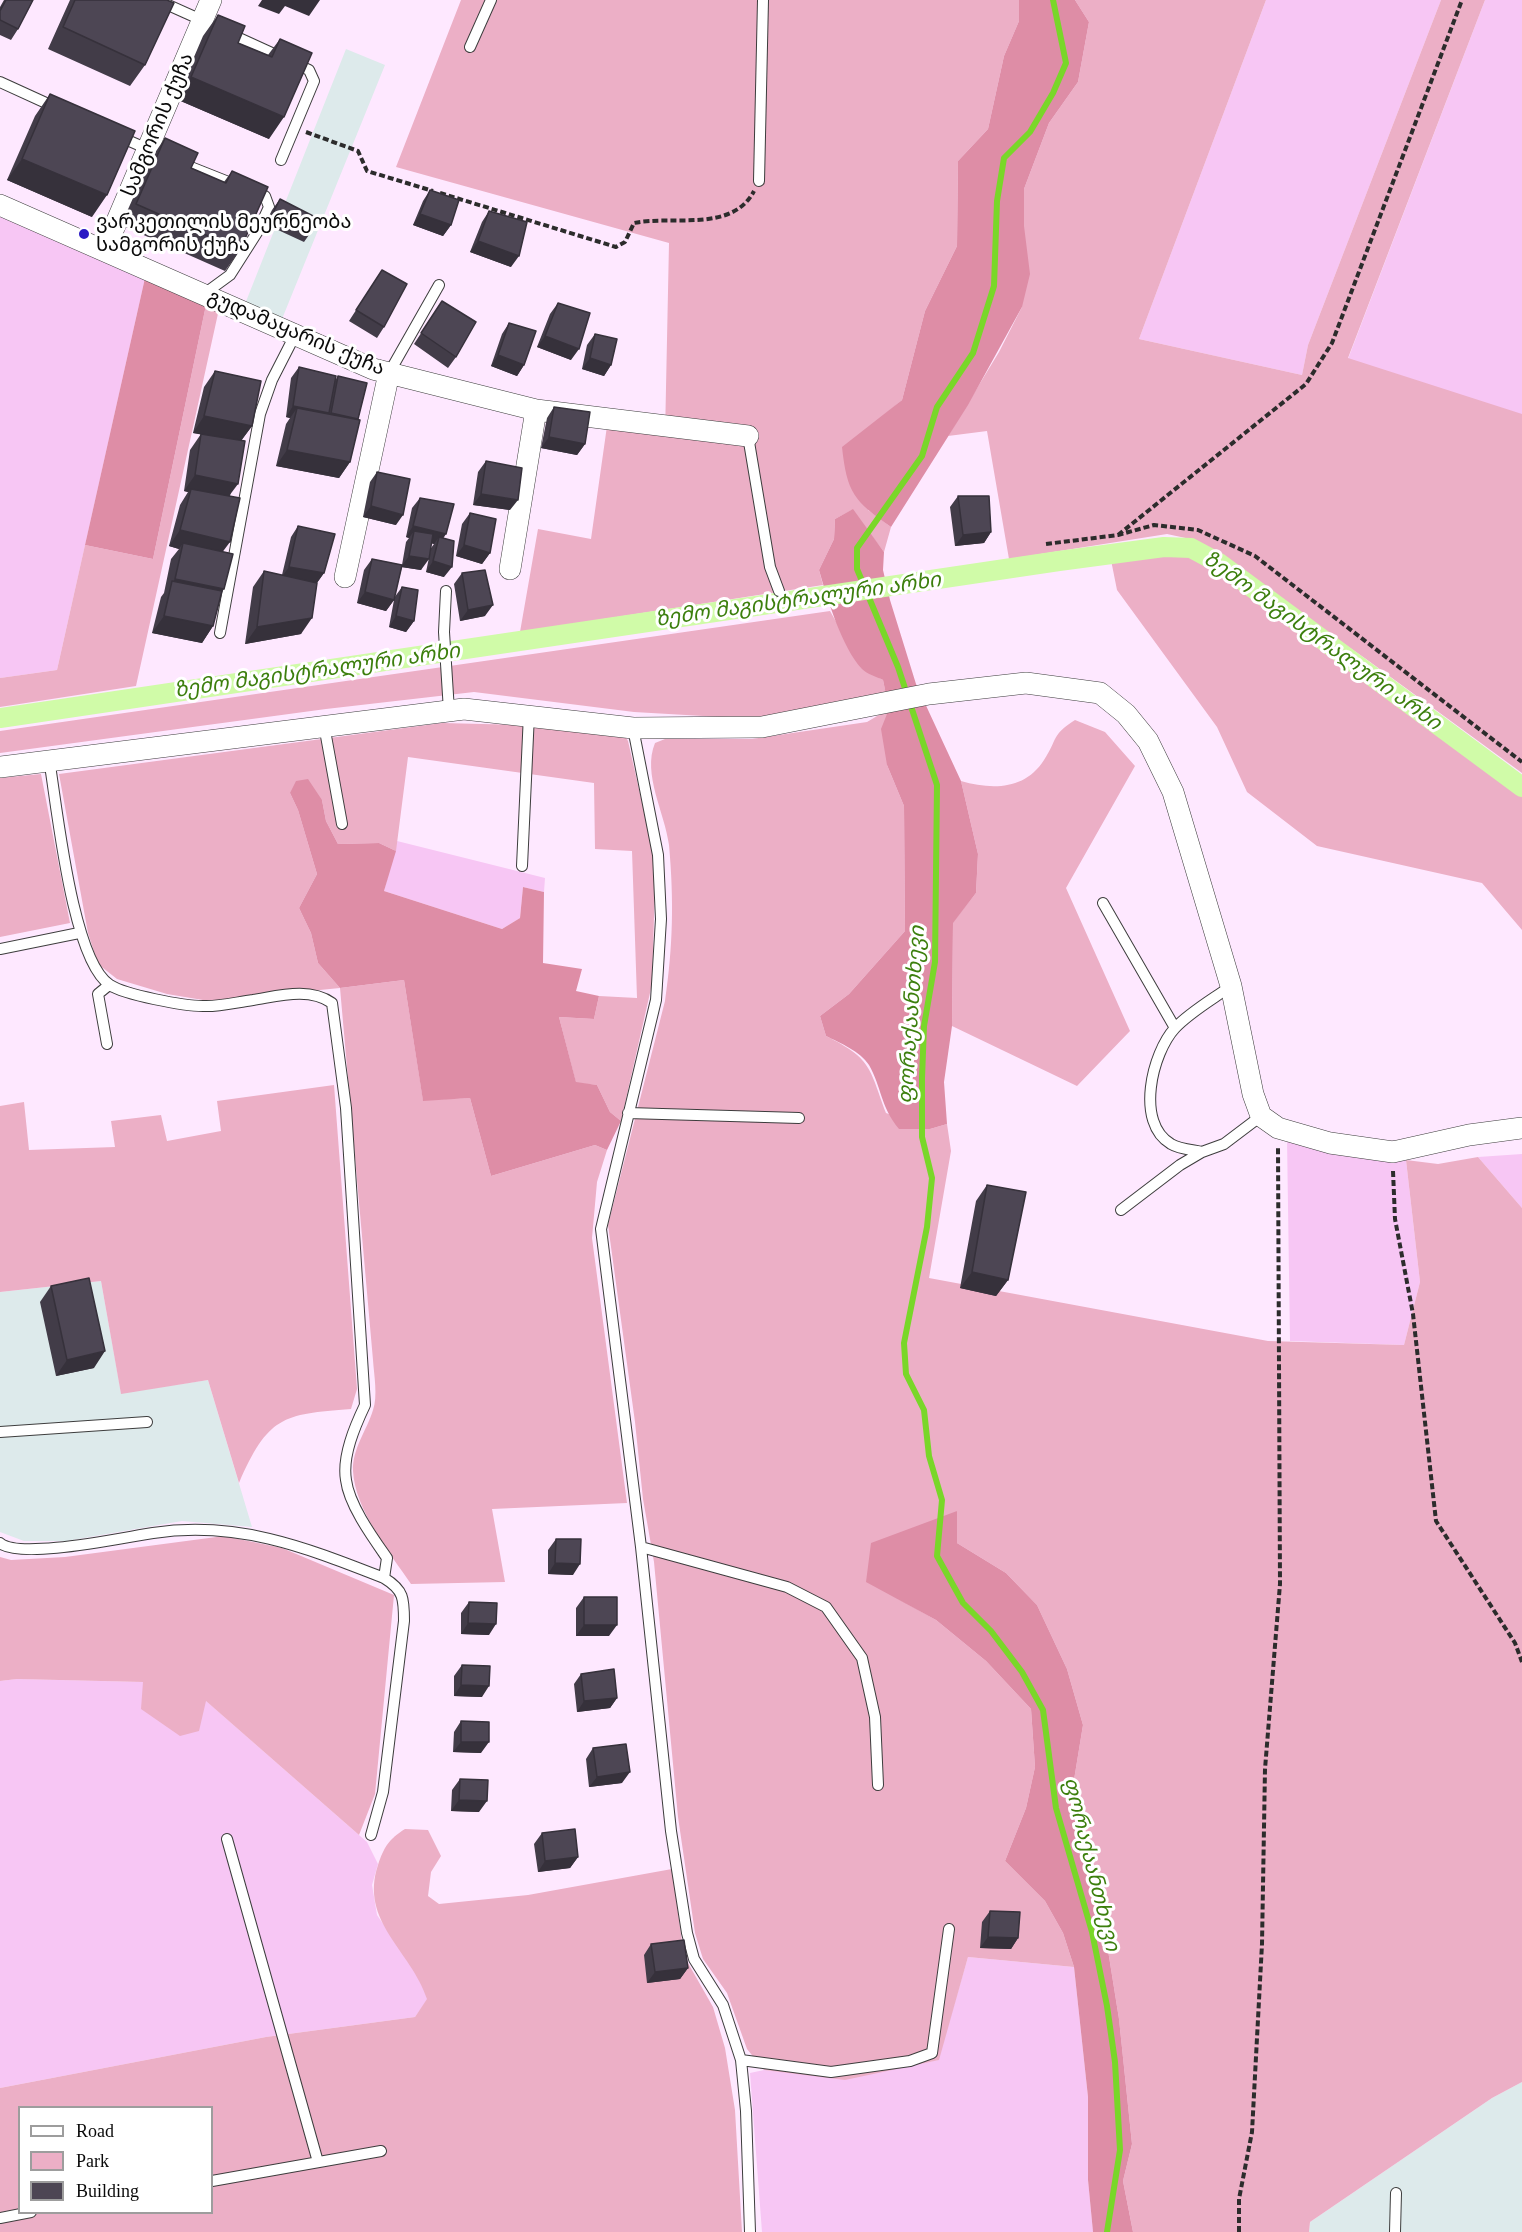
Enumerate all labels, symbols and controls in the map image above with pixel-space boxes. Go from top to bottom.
street label: სამგორის ქუჩა [117,49,199,201]
place label: ვარკეთილის მეურნეობა სამგორის ქუჩა [96,210,351,257]
marker: ვარკეთილის მეურნეობა სამგორის ქუჩა [77,227,91,241]
street label: გუდამაყარის ქუჩა [204,285,388,381]
water label: ზემო მაგისტრალური არხი [1198,546,1446,736]
water label: ზემო მაგისტრალური არხი [654,567,942,633]
water label: ზემო მაგისტრალური არხი [173,638,461,704]
water label: ფორაქაანთხევი [893,925,931,1105]
water label: ფორაქაანთხევი [1057,1774,1125,1954]
legend [18,2106,213,2214]
text: Road [76,2121,114,2141]
text: Park [76,2151,109,2171]
text: Building [76,2181,139,2201]

